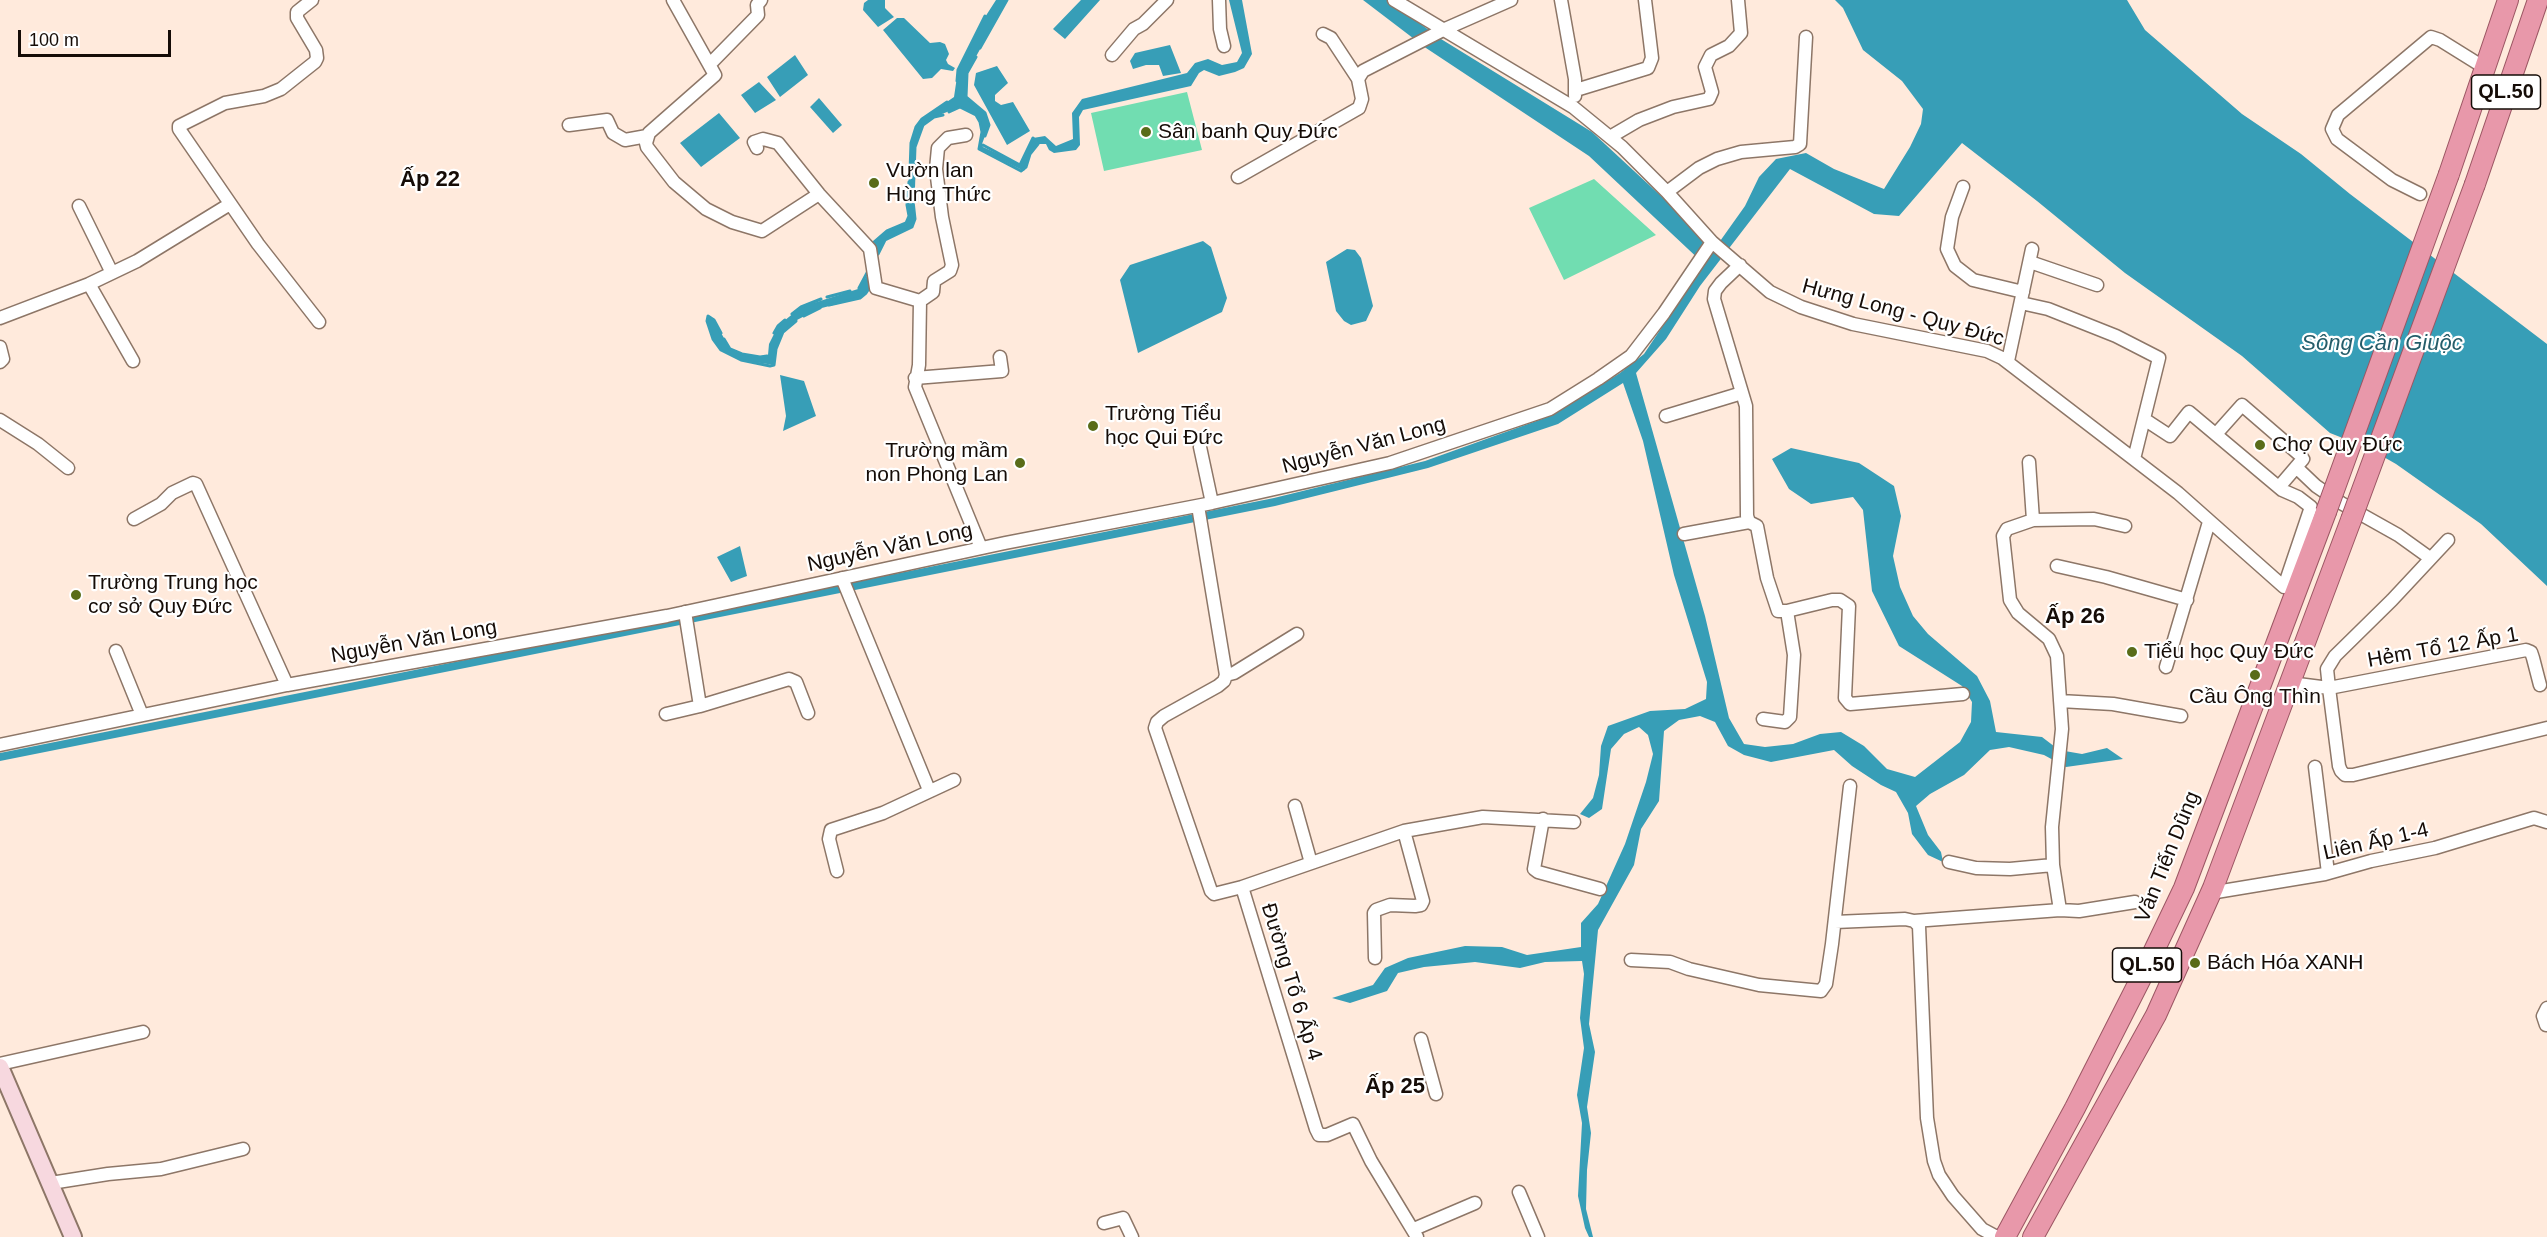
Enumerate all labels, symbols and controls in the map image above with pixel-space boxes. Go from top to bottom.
scale bar [21,18,174,56]
text: 100 m [29,30,79,50]
road number: QL.50 [2472,75,2540,109]
place label: Sân banh Quy Đức [1158,119,1338,145]
marker: Sân banh Quy Đức [1139,125,1153,139]
place label: Vườn lan Hùng Thức [886,158,991,208]
district label: Ấp 22 [400,167,460,193]
marker: Vườn lan Hùng Thức [867,176,881,190]
street label: Hưng Long - Quy Đức [1799,274,2007,352]
water label: Sông Cần Giuộc [2301,331,2463,357]
place label: Trường Tiểu học Qui Đức [1105,401,1223,451]
street label: Nguyễn Văn Long [1280,412,1448,480]
marker: Trường Tiểu học Qui Đức [1086,419,1100,433]
place label: Chợ Quy Đức [2272,432,2403,458]
place label: Trường mầm non Phong Lan [866,438,1008,488]
marker: Chợ Quy Đức [2253,438,2267,452]
marker: Trường mầm non Phong Lan [1013,456,1027,470]
street label: Nguyễn Văn Long [805,518,975,578]
place label: Trường Trung học cơ sở Quy Đức [88,570,258,620]
marker: Trường Trung học cơ sở Quy Đức [69,588,83,602]
district label: Ấp 26 [2045,604,2105,630]
street label: Nguyễn Văn Long [329,615,499,669]
street label: Hẻm Tổ 12 Ấp 1 [2366,622,2520,674]
place label: Tiểu học Quy Đức [2144,639,2314,665]
marker: Tiểu học Quy Đức [2125,645,2139,659]
marker: Cầu Ông Thìn [2248,668,2262,682]
place label: Cầu Ông Thìn [2189,684,2321,710]
street label: Văn Tiến Dũng [2130,788,2206,926]
street label: Liên Ấp 1-4 [2321,818,2431,866]
street label: Đường Tổ 6 Ấp 4 [1255,900,1327,1064]
road number: QL.50 [2112,948,2182,982]
place label: Bách Hóa XANH [2207,950,2363,976]
marker: Bách Hóa XANH [2188,956,2202,970]
district label: Ấp 25 [1365,1074,1425,1100]

